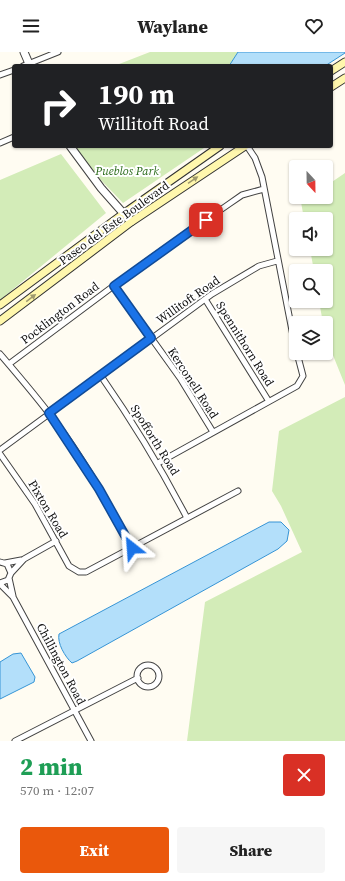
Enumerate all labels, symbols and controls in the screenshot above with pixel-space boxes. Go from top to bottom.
text: Waylane [137,14,208,39]
icon: menu [20,15,42,37]
icon: heart [303,15,325,37]
text: 190 m [98,75,175,113]
icon: right [32,80,84,132]
text: Willitoft Road [98,111,209,136]
north arrow [289,160,333,204]
map controls [289,160,333,360]
park label: Pueblos Park [94,163,159,179]
one-way arrow [188,176,198,184]
street label: Paseo del Este Boulevard [56,177,172,268]
pin [189,203,223,237]
icon: arrive [195,209,217,231]
button: sound [289,212,333,256]
button: search [289,264,333,308]
street label: Willitoft Road [153,272,223,328]
street label: Pocklington Road [18,278,103,348]
one-way arrow [26,294,37,302]
street label: Spennithorn Road [212,299,278,390]
button: layers [289,316,333,360]
street label: Kerconell Road [164,344,222,422]
street label: Spofforth Road [127,402,183,478]
street label: Pixton Road [24,477,72,541]
position arrow [111,527,153,569]
street label: Chillington Road [33,620,89,708]
text: 2 min [20,750,83,783]
button: close [283,754,325,796]
text: 570 m · 12:07 [20,782,94,799]
button: Exit [20,827,169,873]
button: Share [177,827,325,873]

